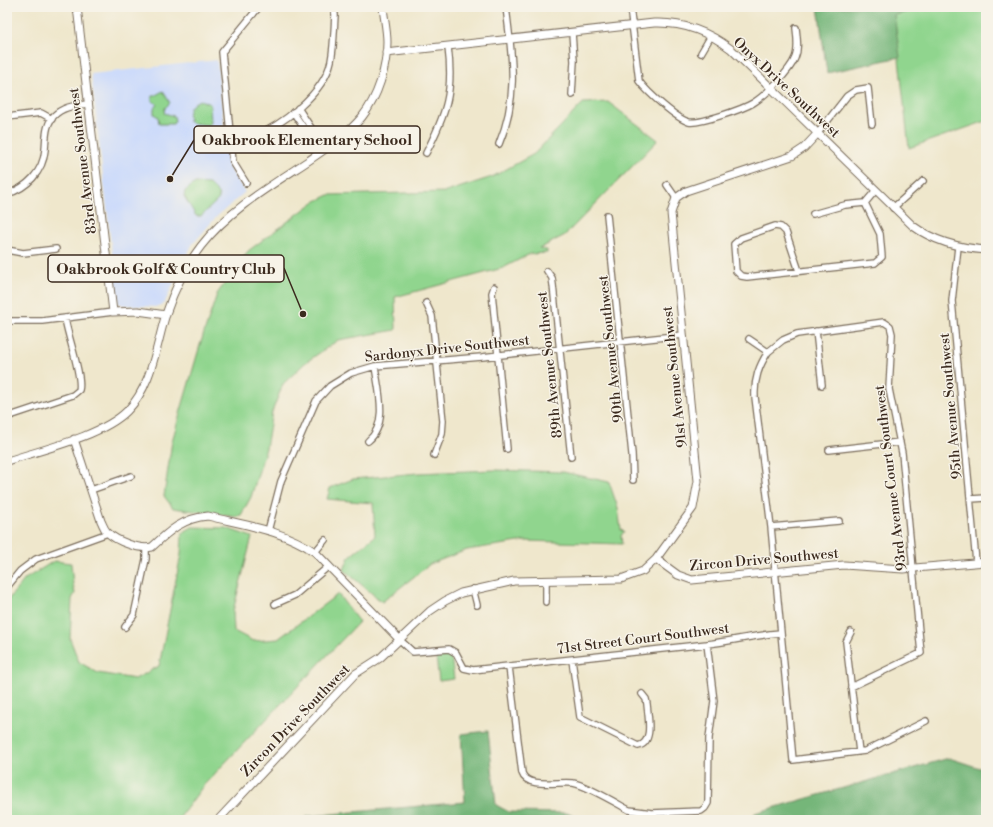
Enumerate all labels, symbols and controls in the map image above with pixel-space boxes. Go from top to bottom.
street label: Onyx Drive Southwest [729,34,844,142]
street label: 83rd Avenue Southwest [65,87,101,235]
callout: Oakbrook Elementary School [194,126,420,153]
text: Oakbrook Elementary School [202,131,412,150]
callout: Oakbrook Golf & Country Club [48,255,284,282]
text: Oakbrook Golf & Country Club [56,260,276,279]
street label: 90th Avenue Southwest [594,274,628,424]
street label: 89th Avenue Southwest [533,291,567,439]
street label: 91st Avenue Southwest [659,305,691,449]
street label: Sardonyx Drive Southwest [364,331,530,367]
street label: 95th Avenue Southwest [936,332,966,480]
street label: 93rd Avenue Court Southwest [871,384,911,572]
street label: Zircon Drive Southwest [689,545,839,575]
street label: 71st Street Court Southwest [556,619,730,658]
street label: Zircon Drive Southwest [237,661,354,781]

